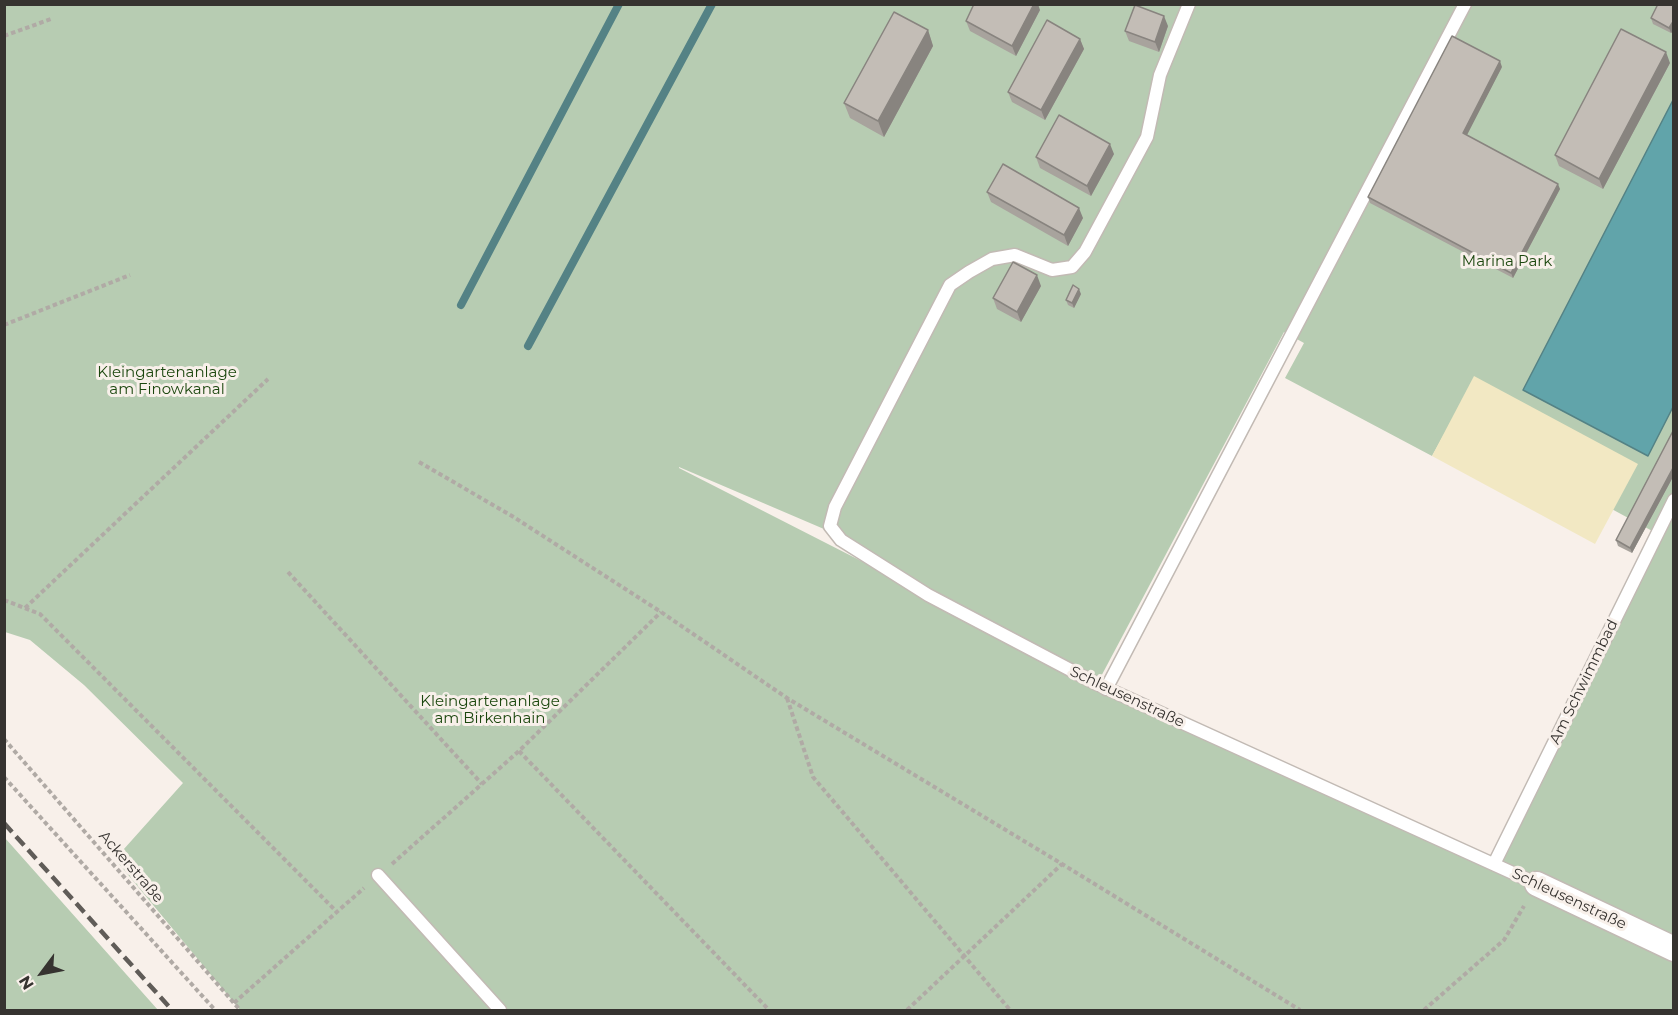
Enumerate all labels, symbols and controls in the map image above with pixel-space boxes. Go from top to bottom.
park label: Marina Park [1462,253,1552,271]
park label: Kleingartenanlage am Finowkanal [97,364,237,399]
street label: Am Schwimmbad [1546,617,1622,747]
street label: Schleusenstraße [1067,663,1187,731]
park label: Kleingartenanlage am Birkenhain [420,693,560,728]
street label: Ackerstraße [95,827,167,907]
street label: Schleusenstraße [1509,865,1629,933]
north arrow [12,943,72,1003]
text: N [15,972,38,993]

